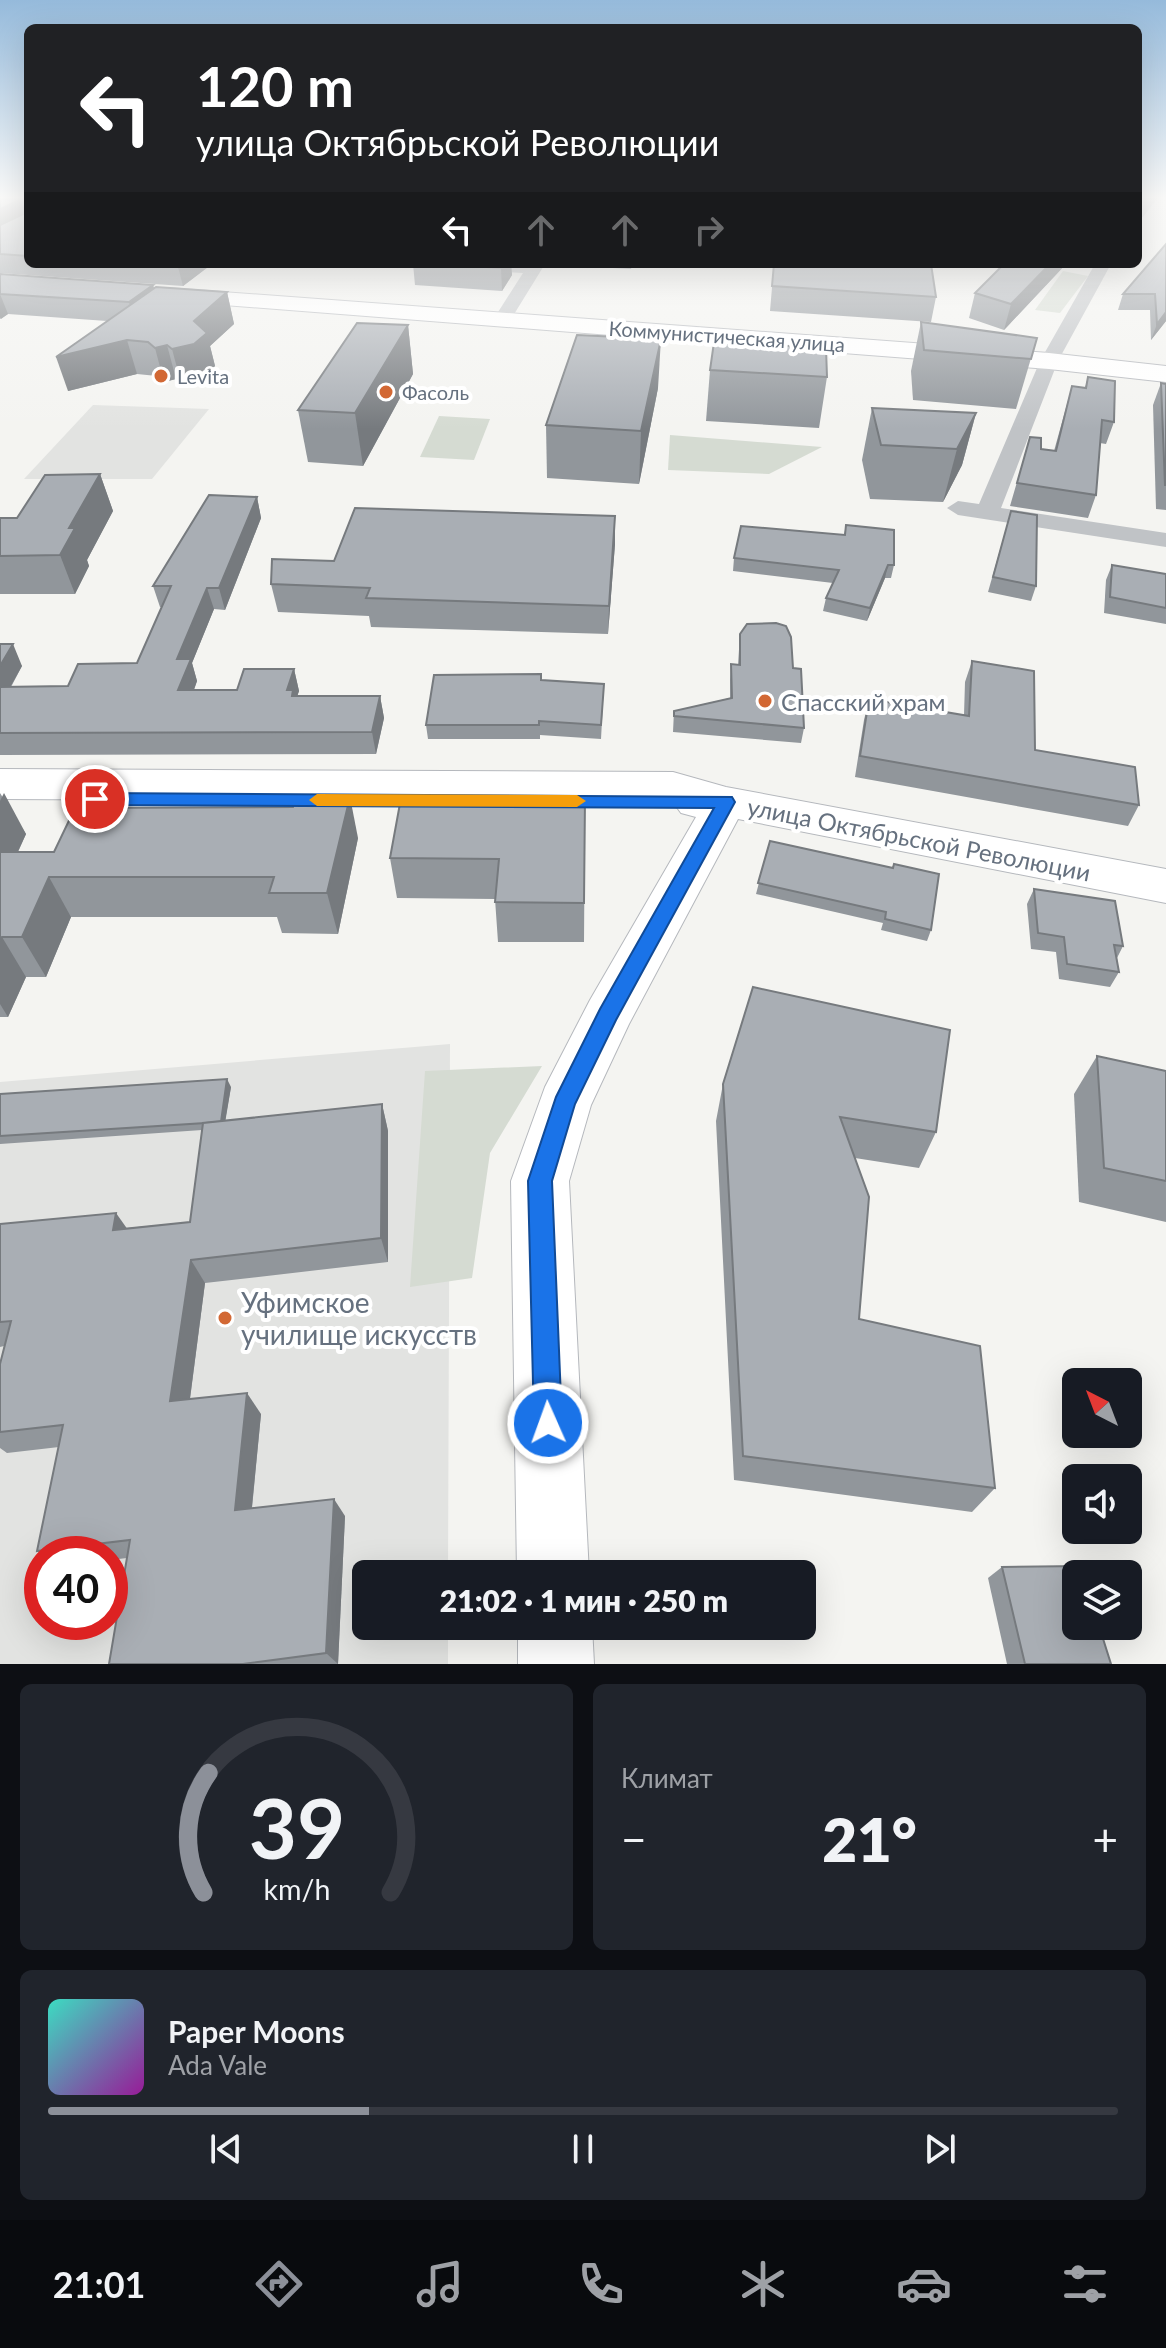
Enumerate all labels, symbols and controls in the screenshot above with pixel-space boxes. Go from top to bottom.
text: 120 m [196,52,354,119]
icon: left [64,56,168,160]
text: улица Октябрьской Революции [196,120,720,164]
icon: left [435,208,479,252]
icon: ahead [519,208,563,252]
icon: ahead [603,208,647,252]
icon: right [687,208,731,252]
street label: Коммунистическая улица [608,316,846,356]
place label: Levita [177,364,229,388]
marker: Levita [152,367,170,385]
place label: Фасоль [402,380,469,404]
marker: Фасоль [377,383,395,401]
place label: Спасский храм [781,687,946,716]
marker: Спасский храм [756,692,774,710]
pin [61,765,129,833]
icon: arrive [73,777,117,821]
street label: улица Октябрьской Революции [745,791,1093,887]
place label: Уфимское училище искусств [241,1285,477,1351]
marker: Уфимское училище искусств [216,1309,234,1327]
north arrow [1062,1368,1142,1448]
map controls [1062,1368,1142,1640]
position arrow [506,1381,590,1465]
button: sound [1062,1464,1142,1544]
speed limit sign: 40 [24,1536,128,1640]
button: layers [1062,1560,1142,1640]
text: 21:02 · 1 мин · 250 m [440,1582,728,1618]
text: Климат [621,1762,713,1794]
text: 39 [248,1777,345,1877]
text: 21° [822,1803,917,1875]
text: − [621,1813,647,1865]
text: + [1092,1813,1118,1865]
text: km/h [263,1872,330,1906]
text: Paper Moons [168,2013,345,2049]
text: Ada Vale [168,2049,267,2081]
icon: previous [204,2127,248,2171]
icon: pause [561,2127,605,2171]
icon: next [918,2127,962,2171]
icon: directions [251,2256,307,2312]
icon: music [412,2256,468,2312]
icon: phone [573,2256,629,2312]
icon: climate [735,2256,791,2312]
icon: car [896,2256,952,2312]
icon: filters [1057,2256,1113,2312]
text: 21:01 [53,2262,145,2306]

